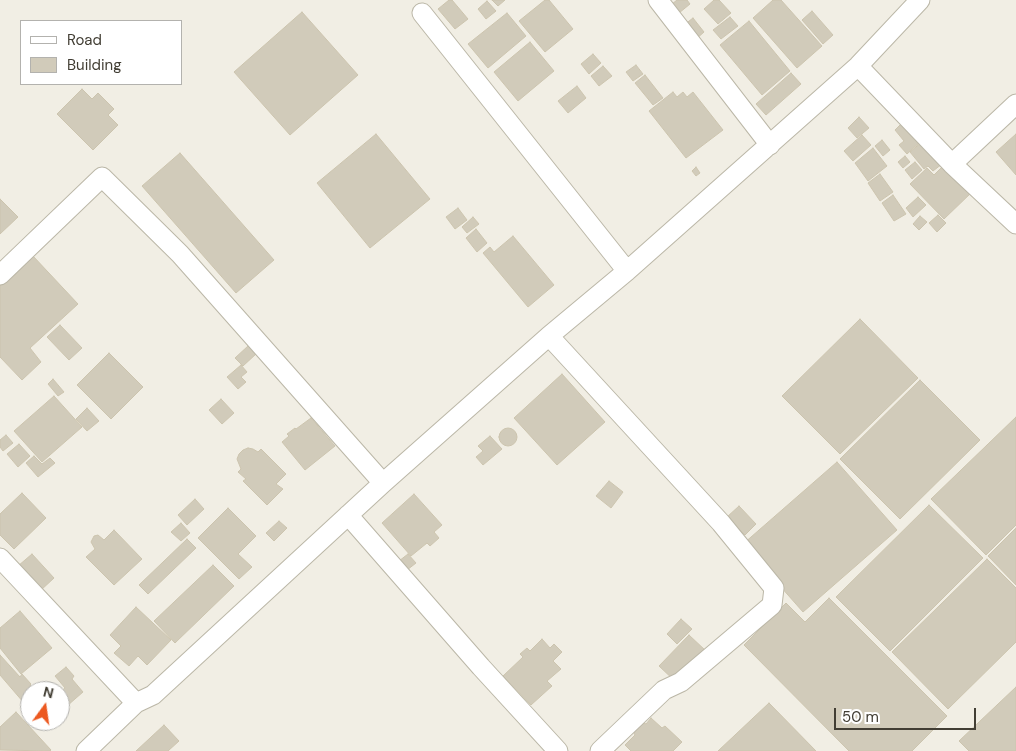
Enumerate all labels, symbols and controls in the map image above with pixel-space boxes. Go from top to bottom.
legend [20,20,182,85]
text: Road [67,30,102,50]
text: Building [67,55,122,75]
north arrow [20,681,70,731]
text: N [41,682,56,702]
scale bar [836,698,978,730]
text: 50 m [842,707,879,727]

